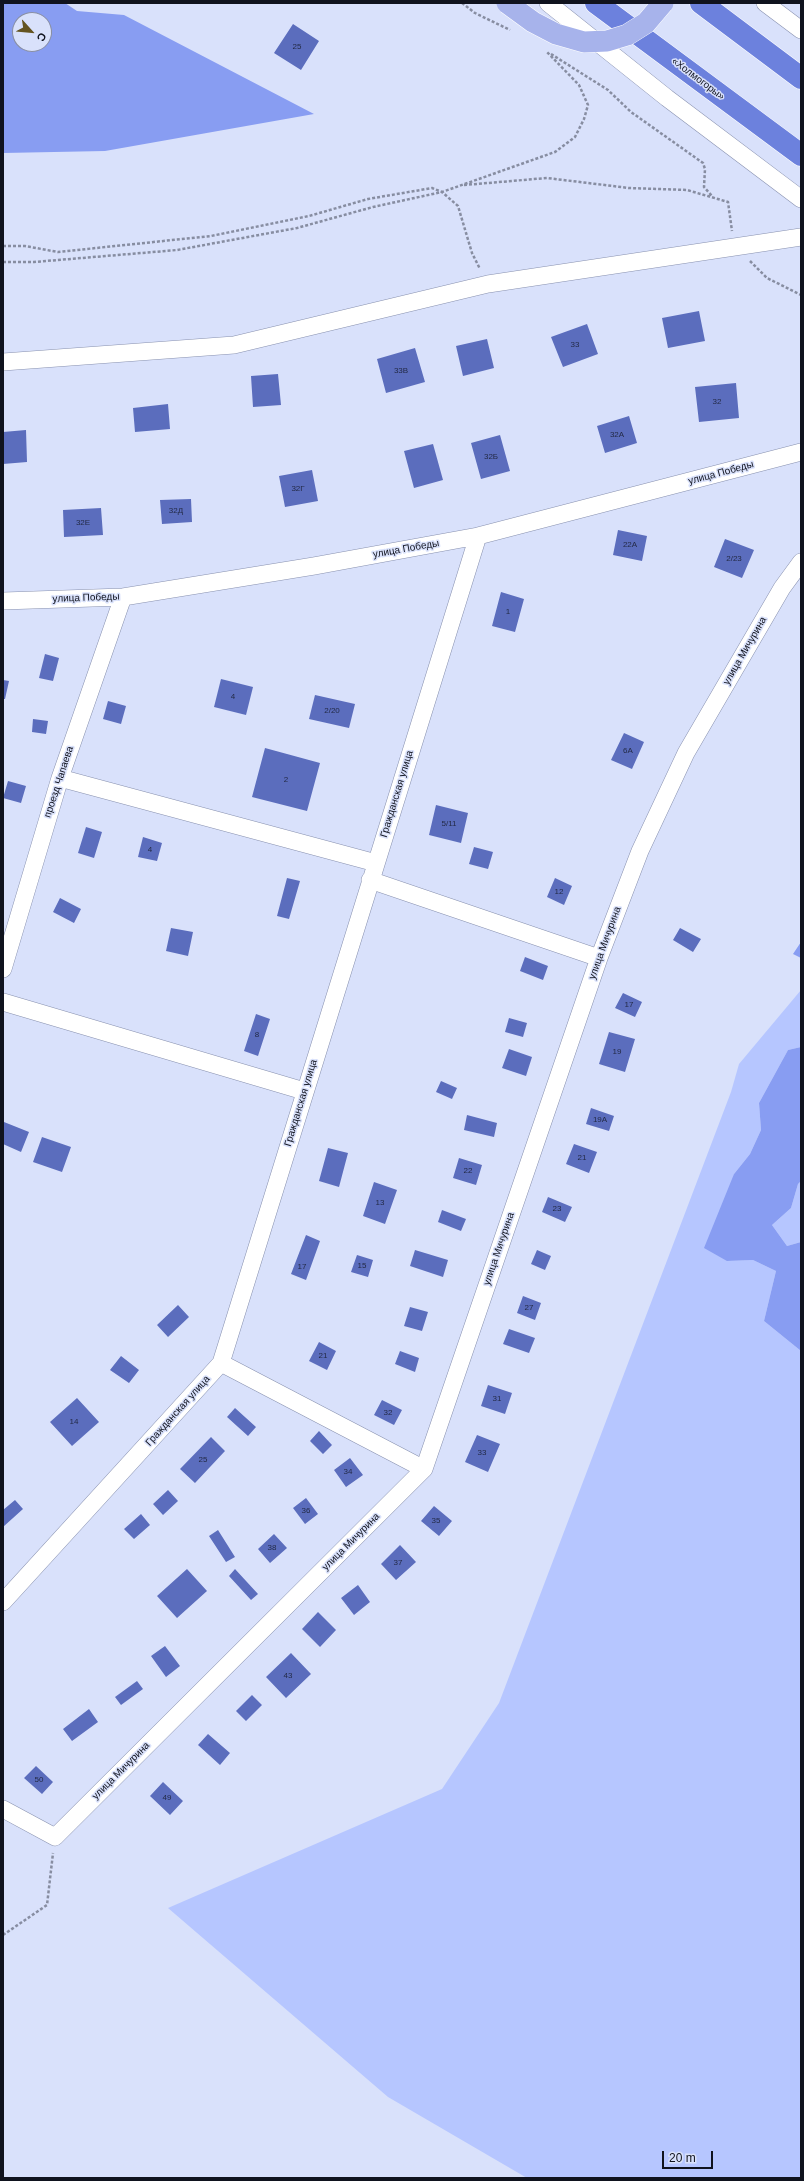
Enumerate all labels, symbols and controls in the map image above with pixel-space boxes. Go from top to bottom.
north arrow [12,12,52,52]
text: С [35,31,49,43]
house number: 25 [293,42,301,52]
street label: «Холмогоры» [669,55,727,103]
house number: 33 [571,340,579,350]
house number: 33В [394,366,408,376]
house number: 32 [713,397,721,407]
house number: 32А [610,430,624,440]
house number: 32Б [484,452,498,462]
street label: улица Победы [687,459,755,487]
house number: 32Г [291,484,305,494]
house number: 32Д [169,506,183,516]
house number: 32Е [76,518,90,528]
street label: улица Победы [372,537,440,561]
house number: 22А [623,540,637,550]
house number: 2/23 [726,554,742,564]
street label: улица Победы [52,591,120,605]
house number: 1 [506,607,510,617]
street label: улица Мичурина [721,615,769,687]
house number: 4 [231,692,235,702]
house number: 2/20 [324,706,340,716]
street label: проезд Чапаева [42,745,76,819]
house number: 6А [623,746,633,756]
street label: Гражданская улица [378,749,416,839]
house number: 2 [284,775,288,785]
house number: 5/11 [442,819,456,829]
house number: 4 [148,845,152,855]
house number: 12 [555,887,563,897]
street label: улица Мичурина [586,905,624,981]
house number: 17 [625,1000,633,1010]
house number: 8 [255,1030,259,1040]
house number: 19 [613,1047,621,1057]
street label: Гражданская улица [282,1058,320,1148]
house number: 19А [593,1115,607,1125]
house number: 21 [578,1153,586,1163]
house number: 22 [464,1166,472,1176]
house number: 13 [376,1198,384,1208]
house number: 23 [553,1204,561,1214]
street label: улица Мичурина [481,1211,517,1287]
house number: 15 [358,1261,366,1271]
house number: 17 [298,1262,306,1272]
house number: 27 [525,1303,533,1313]
house number: 21 [319,1351,327,1361]
street label: Гражданская улица [143,1373,213,1449]
house number: 31 [493,1394,501,1404]
house number: 32 [384,1408,392,1418]
house number: 14 [70,1417,78,1427]
house number: 33 [478,1448,486,1458]
house number: 25 [199,1455,207,1465]
house number: 34 [344,1467,352,1477]
house number: 36 [302,1506,310,1516]
street label: улица Мичурина [320,1511,382,1573]
house number: 35 [432,1516,440,1526]
house number: 38 [268,1543,276,1553]
house number: 37 [394,1558,402,1568]
house number: 43 [284,1671,292,1681]
street label: улица Мичурина [90,1740,152,1802]
house number: 50 [35,1775,43,1785]
house number: 49 [163,1793,171,1803]
scale bar [664,2143,715,2169]
text: 20 m [669,2151,696,2165]

